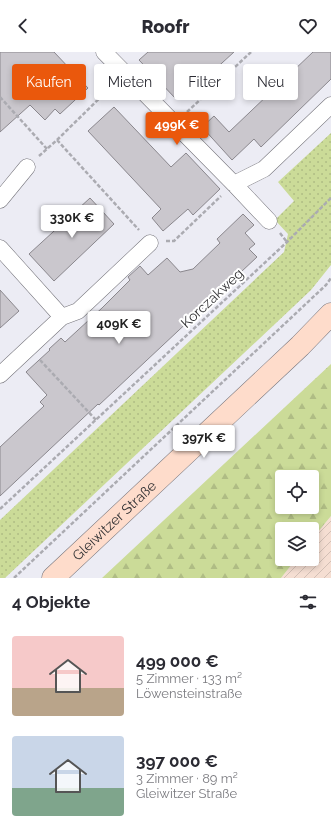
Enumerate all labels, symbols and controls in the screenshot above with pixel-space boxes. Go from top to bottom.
icon: back [12,15,34,37]
icon: heart [297,15,319,37]
text: Roofr [142,16,189,37]
chip: Kaufen [12,64,86,100]
chip: Mieten [94,64,166,100]
chip: Filter [174,64,235,100]
chip: Neu [243,64,298,100]
pin: 499K € [144,112,210,146]
text: 499K € [155,117,199,132]
pin: 330K € [39,205,105,239]
text: 330K € [50,210,94,225]
street label: Korczakweg [178,265,246,331]
pin: 409K € [86,311,152,345]
text: 409K € [96,316,142,331]
pin: 397K € [171,425,237,459]
text: 397K € [182,430,226,445]
map controls [275,470,319,566]
button: locate [275,470,319,514]
street label: Gleiwitzer Straße [69,477,159,564]
button: layers [275,522,319,566]
icon: filters [297,591,319,613]
text: 4 Objekte [12,592,90,612]
text: 499 000 € [136,651,219,671]
icon: home [44,652,92,700]
text: 5 Zimmer · 133 m² [136,671,242,686]
text: Löwensteinstraße [136,686,242,701]
text: 397 000 € [136,751,218,771]
icon: home [44,752,92,800]
text: 3 Zimmer · 89 m² [136,771,238,786]
text: Gleiwitzer Straße [136,786,237,801]

